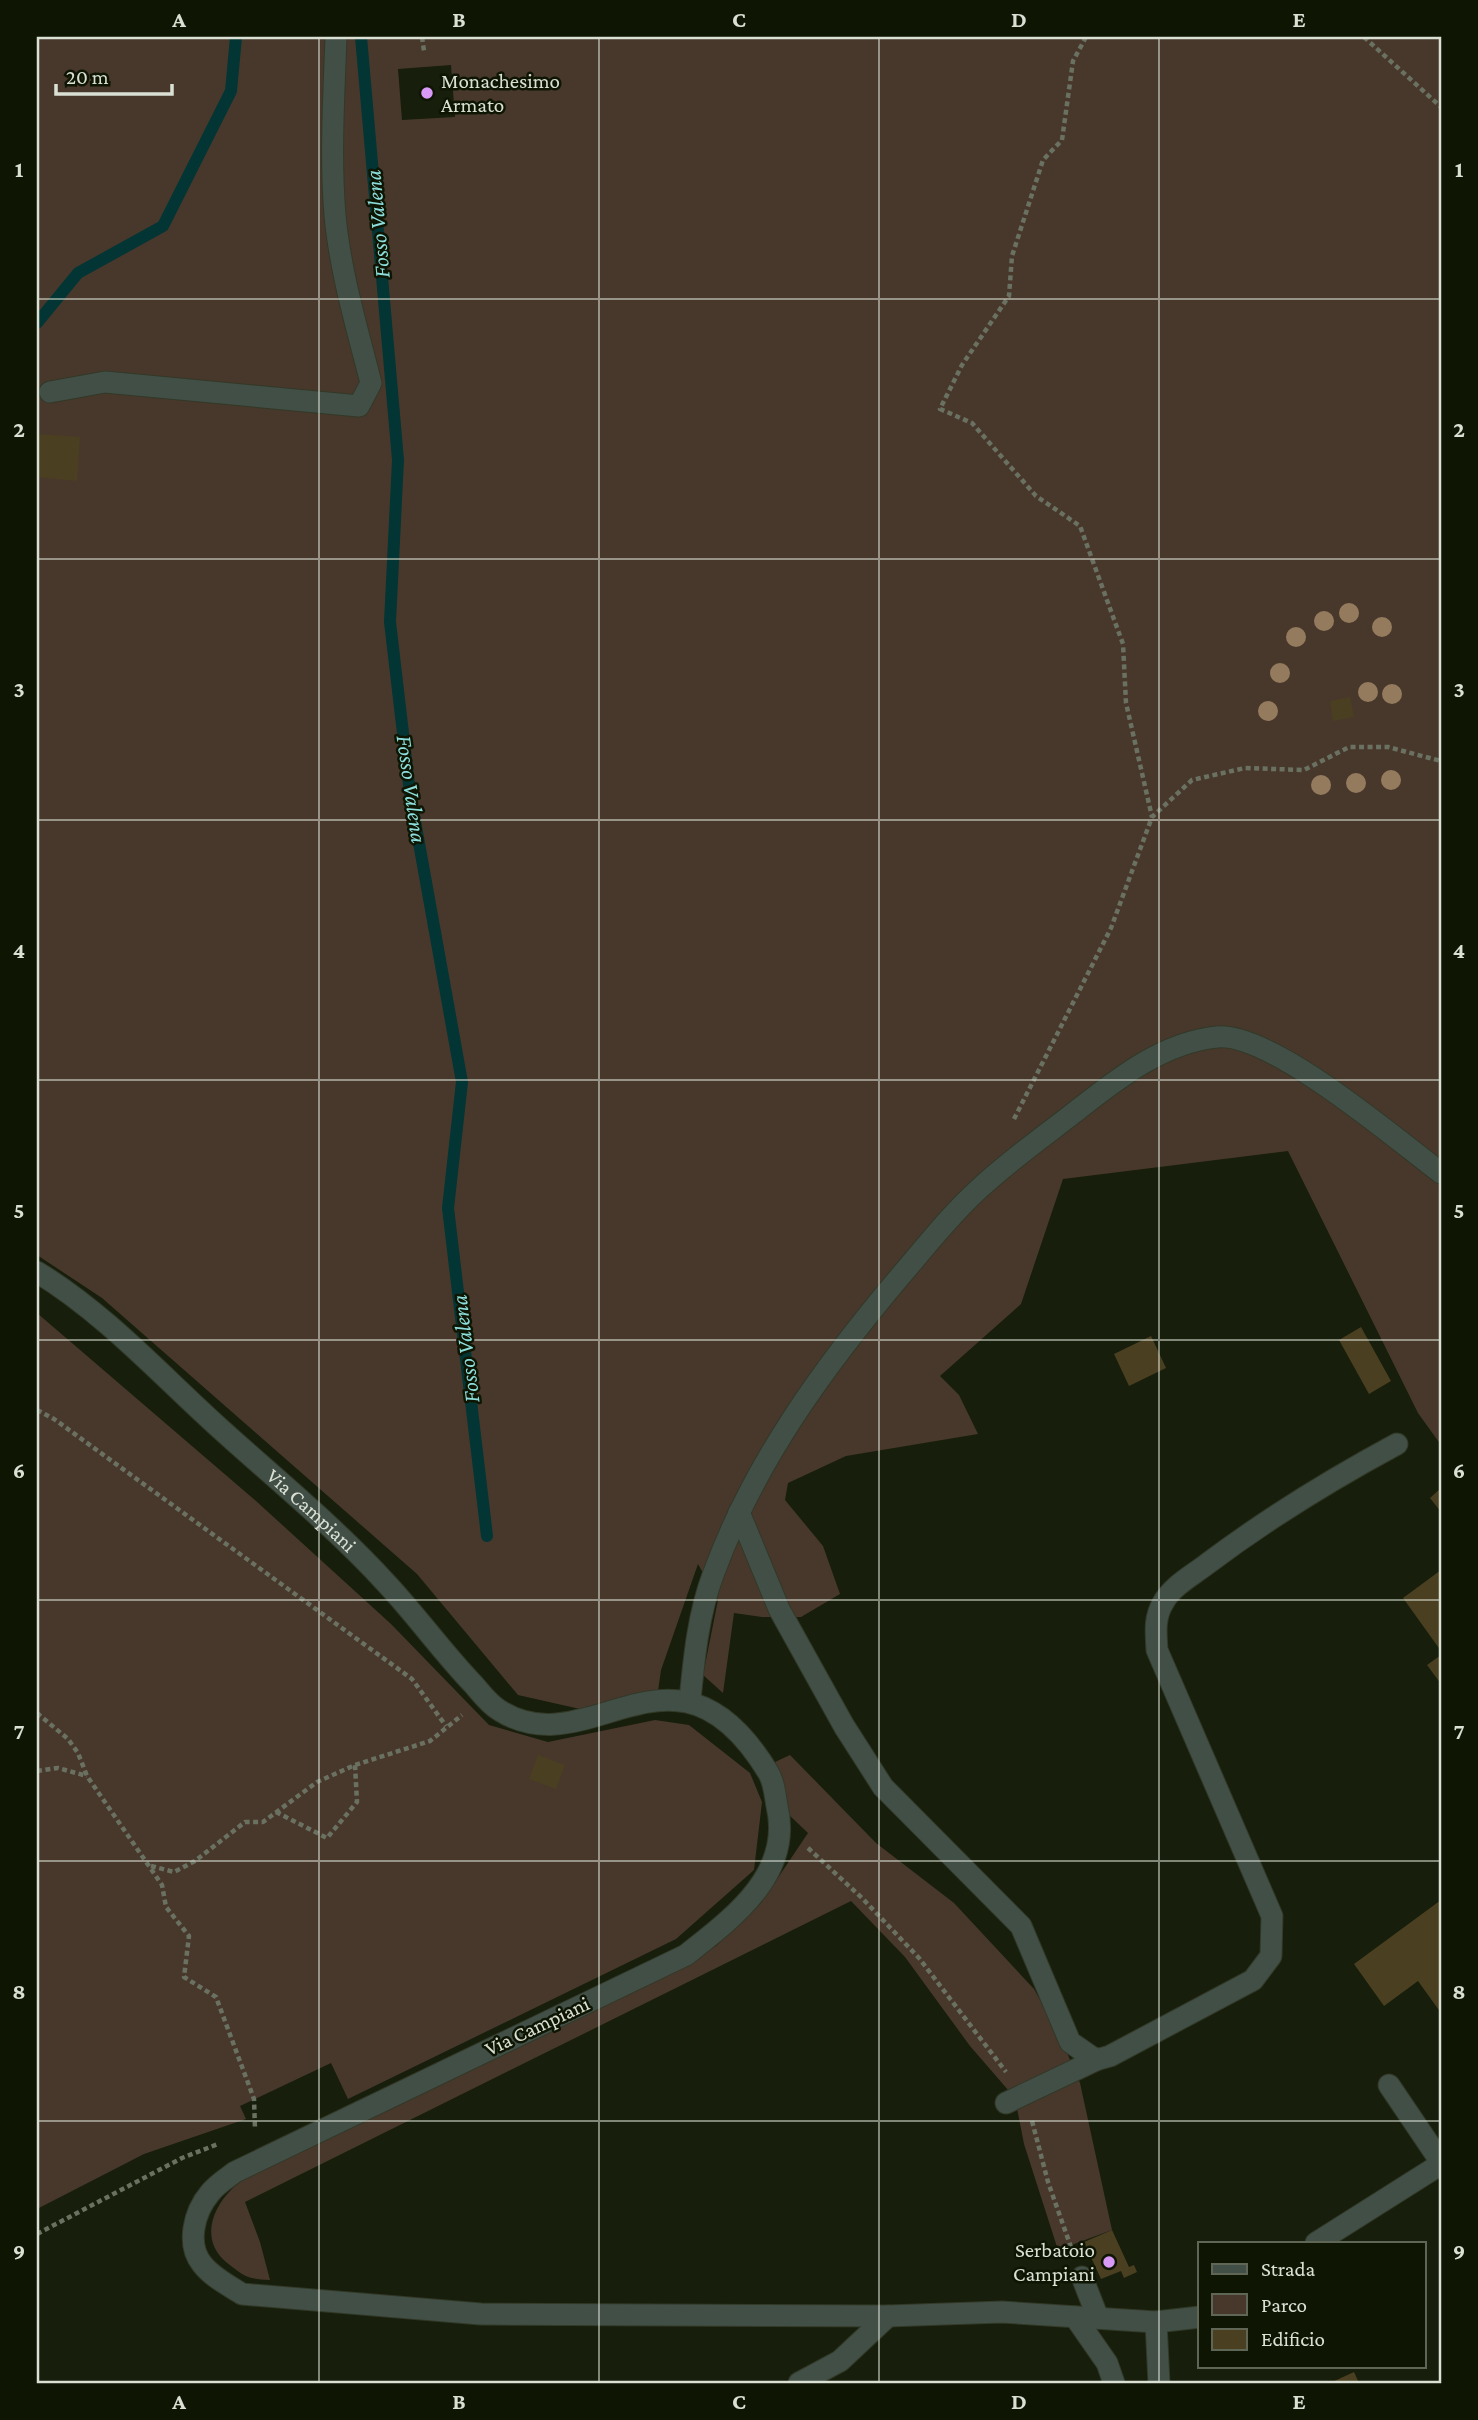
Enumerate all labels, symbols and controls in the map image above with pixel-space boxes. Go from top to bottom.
text: A [171,6,186,32]
text: B [452,6,466,32]
text: C [732,6,746,32]
text: D [1011,6,1027,32]
text: E [1292,6,1306,32]
scale bar [56,52,172,96]
text: 20 m [66,65,109,89]
place label: Monachesimo Armato [441,69,560,117]
marker: Monachesimo Armato [419,85,435,101]
text: 1 [15,156,24,182]
text: 1 [1455,156,1464,182]
water label: Fosso Valena [359,169,395,279]
text: 2 [13,416,25,442]
text: 2 [1453,416,1465,442]
text: 3 [13,676,25,702]
text: 3 [1453,676,1465,702]
water label: Fosso Valena [392,733,432,845]
text: 4 [13,937,25,963]
text: 4 [1453,937,1465,963]
text: 5 [13,1197,25,1223]
text: 5 [1453,1197,1465,1223]
water label: Fosso Valena [445,1293,485,1404]
text: 6 [13,1457,25,1483]
text: 6 [1453,1457,1465,1483]
street label: Via Campiani [262,1464,362,1558]
text: 7 [13,1718,25,1744]
text: 7 [1453,1718,1465,1744]
text: 8 [12,1978,26,2004]
text: 8 [1452,1978,1466,2004]
street label: Via Campiani [481,1991,594,2061]
text: 9 [13,2238,25,2264]
place label: Serbatoio Campiani [1013,2238,1096,2286]
text: 9 [1453,2238,1465,2264]
legend [1198,2242,1426,2368]
marker: Serbatoio Campiani [1101,2254,1117,2270]
text: Strada [1261,2257,1316,2281]
text: Parco [1261,2293,1307,2317]
text: Edificio [1261,2327,1325,2351]
text: A [171,2388,186,2414]
text: B [452,2388,466,2414]
text: C [732,2388,746,2414]
text: D [1011,2388,1027,2414]
text: E [1292,2388,1306,2414]

